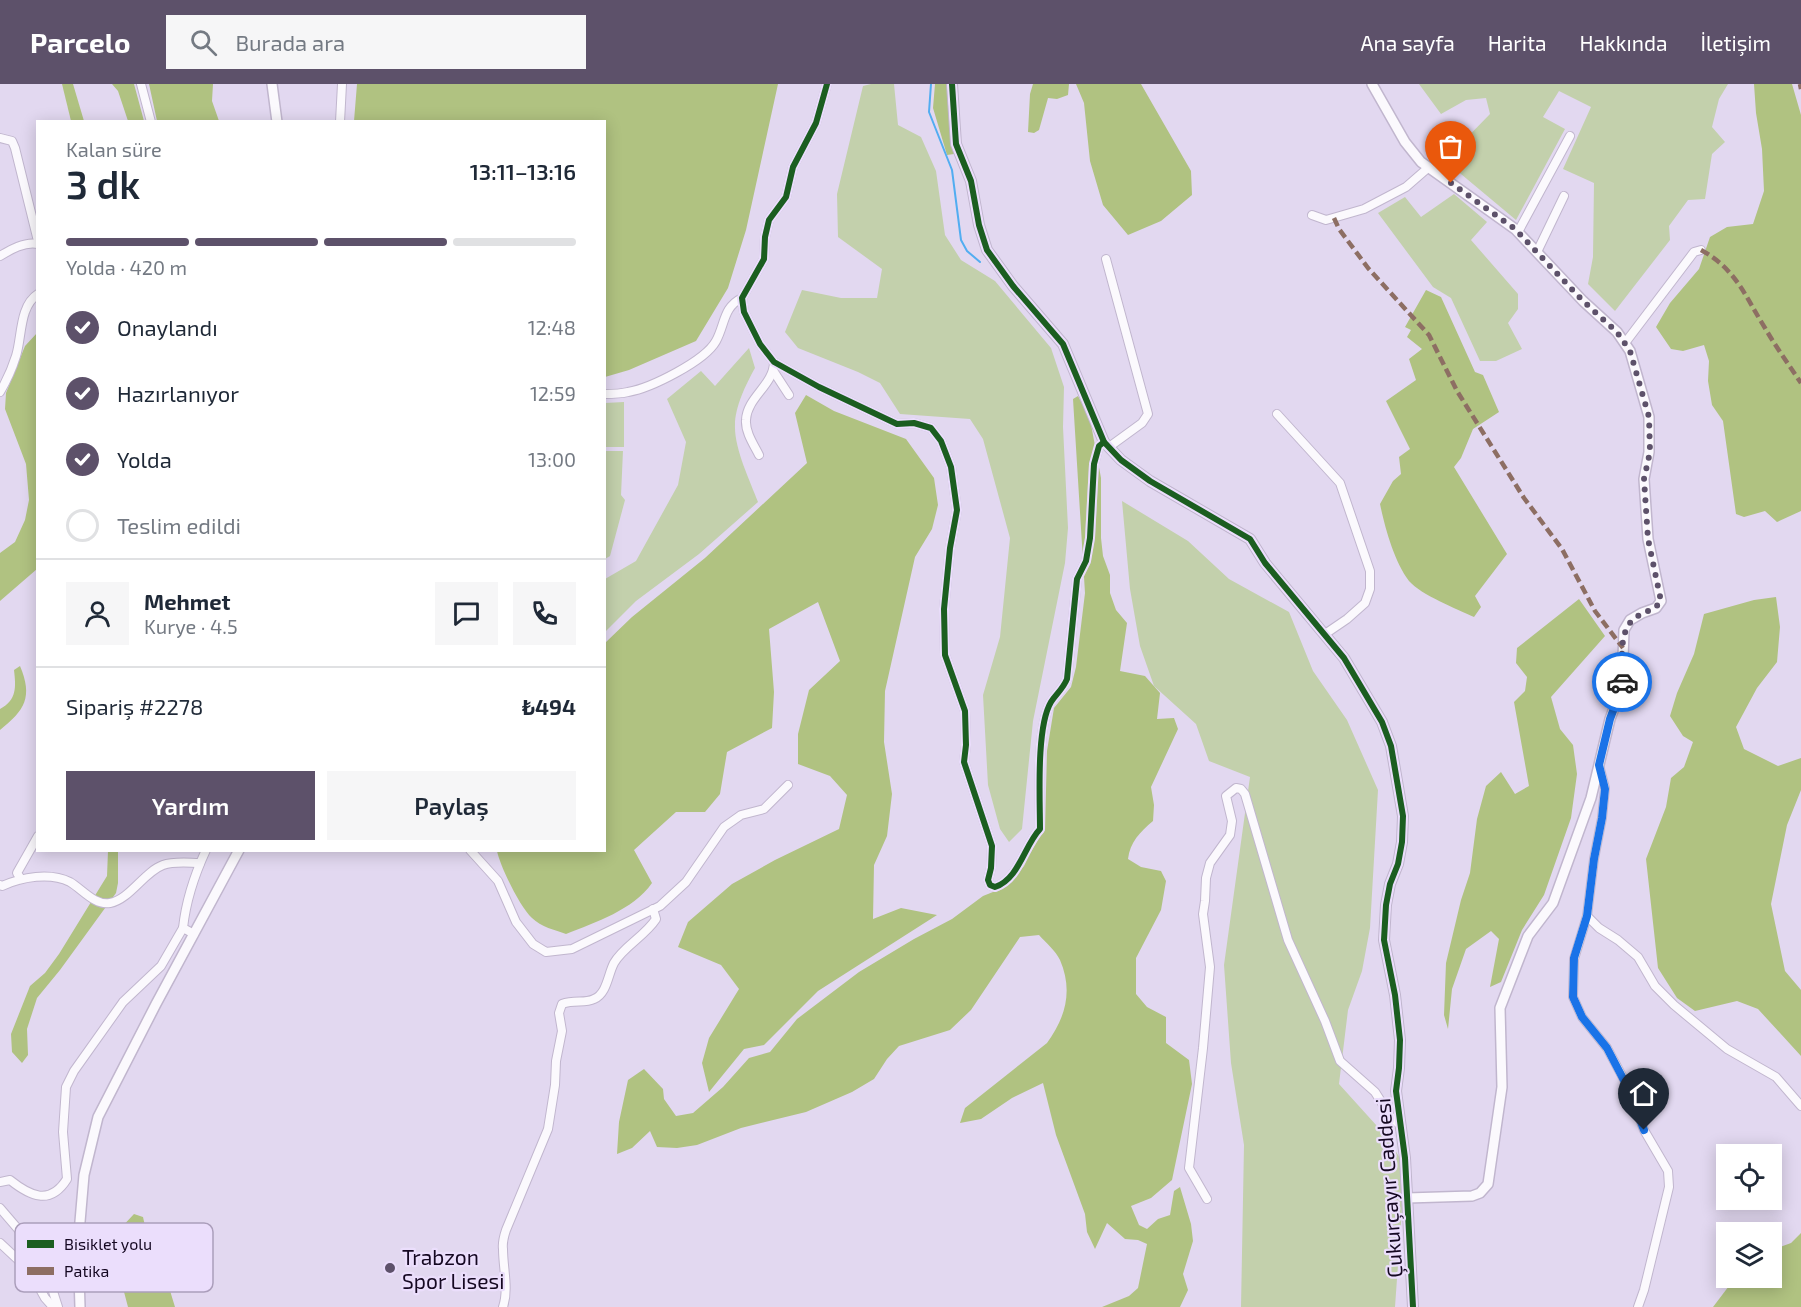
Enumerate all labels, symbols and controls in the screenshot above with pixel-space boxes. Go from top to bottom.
search box [166,15,586,69]
text: Parcelo [30,25,130,59]
icon: search [187,26,220,59]
text: Burada ara [235,29,345,55]
text: Ana sayfa [1360,30,1455,55]
text: Harita [1488,30,1547,55]
text: Hakkında [1580,30,1667,55]
text: İletişim [1700,30,1771,55]
pin [1425,121,1476,183]
icon: bag [1434,130,1467,163]
text: Kalan süre [66,137,162,161]
text: 13:11–13:16 [470,158,576,184]
text: 3 dk [66,160,140,207]
text: Yolda · 420 m [66,255,187,279]
icon: check [66,311,99,344]
text: Onaylandı [117,314,218,340]
text: 12:48 [528,315,576,339]
icon: check [66,377,99,410]
text: Hazırlanıyor [117,380,239,406]
text: 12:59 [530,381,576,405]
icon: check [66,443,99,476]
text: Yolda [117,446,172,472]
text: 13:00 [528,447,576,471]
text: Teslim edildi [117,512,241,538]
button: person [66,582,129,645]
button: chat [435,582,498,645]
button: phone [513,582,576,645]
text: Mehmet [144,588,231,614]
text: Kurye · 4.5 [144,614,238,638]
courier [1592,652,1652,712]
icon: car [1606,666,1639,699]
text: Sipariş #2278 [66,693,203,719]
text: ₺494 [522,693,576,719]
button: Yardım [66,771,315,840]
button: Paylaş [327,771,576,840]
pin [1618,1068,1669,1130]
icon: home [1627,1077,1660,1110]
street label: Çukurçayır Caddesi [1369,1097,1409,1279]
map controls [1716,1144,1782,1288]
button: locate [1716,1144,1782,1210]
button: layers [1716,1222,1782,1288]
legend [15,1223,213,1292]
text: Bisiklet yolu [64,1234,152,1253]
place label: Trabzon Spor Lisesi [402,1244,504,1293]
text: Patika [64,1261,109,1280]
marker: Trabzon Spor Lisesi [383,1261,397,1275]

